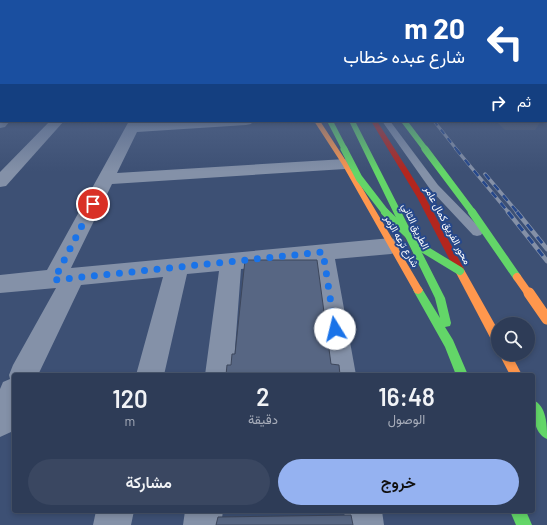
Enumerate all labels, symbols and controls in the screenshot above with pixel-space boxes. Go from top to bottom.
text: 20 m [404,11,465,45]
icon: left [479,16,531,68]
text: شارع عبده خطاب [343,45,465,67]
icon: right [487,92,509,114]
text: ثم [517,92,531,110]
street label: محور الفريق كمال عامر [421,183,474,267]
pin [76,187,110,221]
icon: arrive [82,193,104,215]
street label: الطريق الثاني [397,201,432,252]
street label: شارع ترعه الزمر [381,212,422,270]
position arrow [314,308,356,350]
map controls [491,317,535,361]
button: search [491,317,535,361]
text: 2 [256,382,270,411]
text: 16:48 [378,382,435,411]
text: 120 [112,384,148,413]
text: دقيقة [248,411,278,427]
text: الوصول [388,411,425,427]
text: m [125,413,135,429]
button: مشاركة [28,459,270,505]
button: خروج [278,459,519,505]

